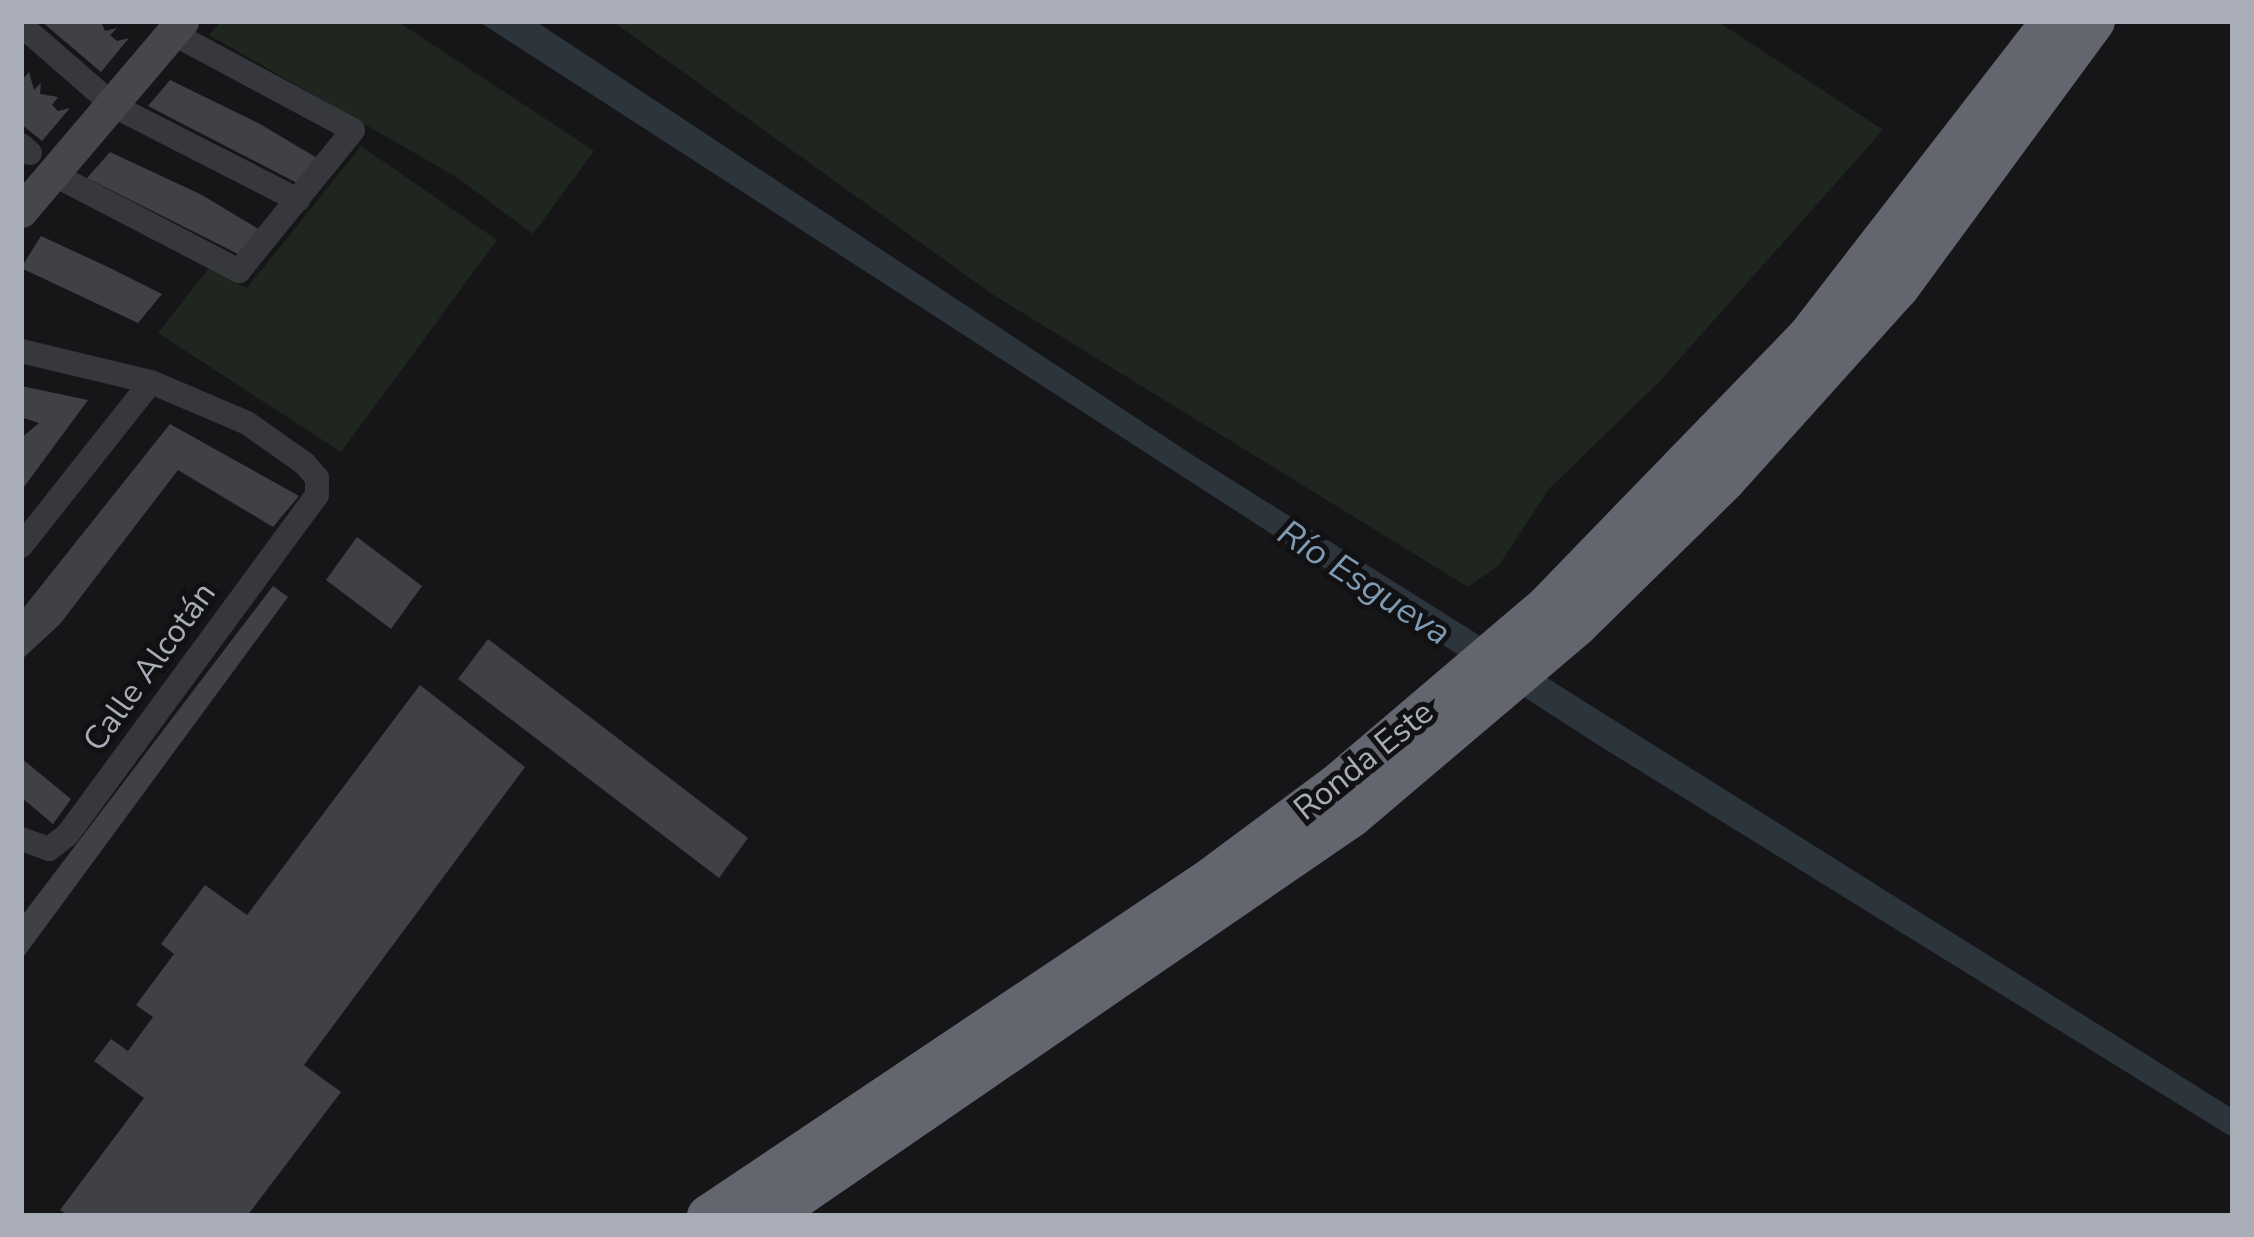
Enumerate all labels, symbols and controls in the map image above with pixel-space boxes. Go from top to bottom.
water label: Río Esgueva [1270,511,1458,655]
street label: Calle Alcotán [75,575,225,759]
street label: Ronda Este [1286,693,1442,829]

